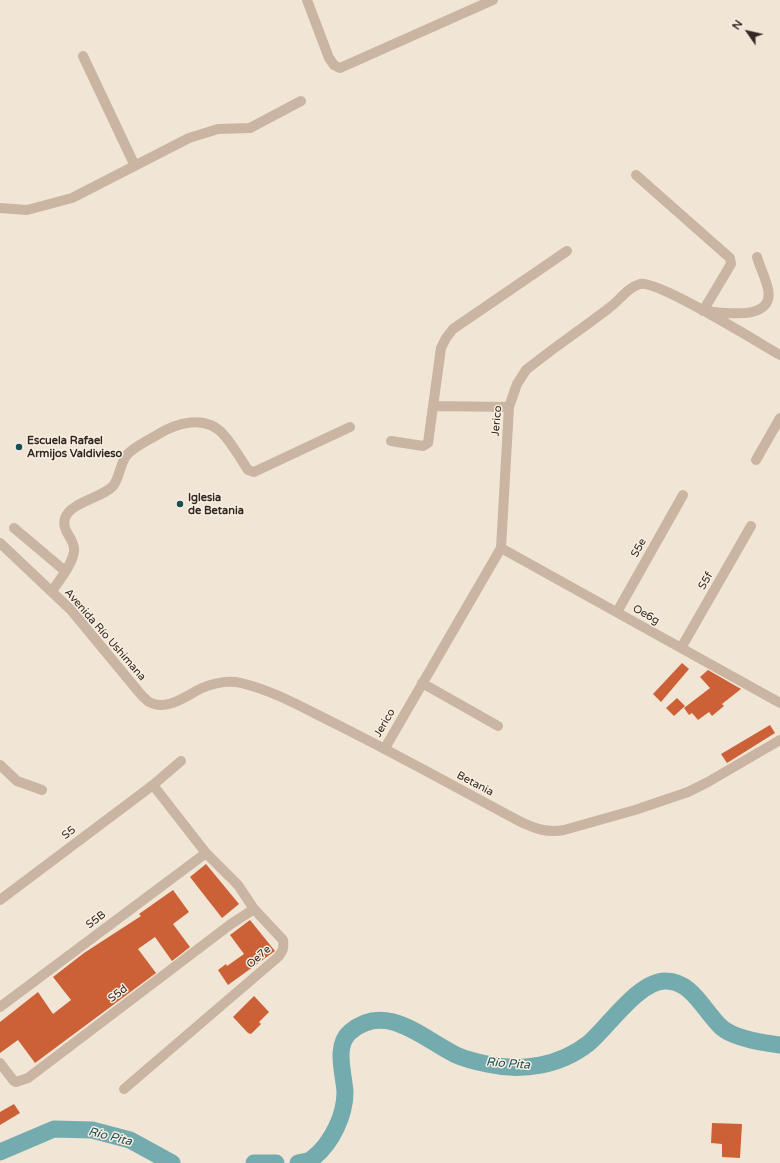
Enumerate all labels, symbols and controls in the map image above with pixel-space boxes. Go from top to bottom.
north arrow [728,12,768,52]
text: N [730,18,745,32]
street label: Jerico [489,405,505,437]
place label: Escuela Rafael Armijos Valdivieso [27,434,122,460]
marker: Escuela Rafael Armijos Valdivieso [14,442,24,452]
place label: Iglesia de Betania [188,491,244,517]
marker: Iglesia de Betania [175,499,185,509]
street label: S5e [628,536,650,560]
street label: S5f [696,570,716,592]
street label: Avenida Río Ushimana [62,586,148,684]
street label: Oe6g [630,602,662,628]
street label: Jerico [372,706,398,740]
street label: Betania [454,769,496,799]
street label: S5 [60,824,78,842]
street label: S5B [84,908,108,932]
street label: Oe7e [244,943,274,971]
street label: S5d [106,983,130,1005]
water label: Río Pita [485,1055,531,1073]
water label: Río Pita [87,1125,133,1149]

